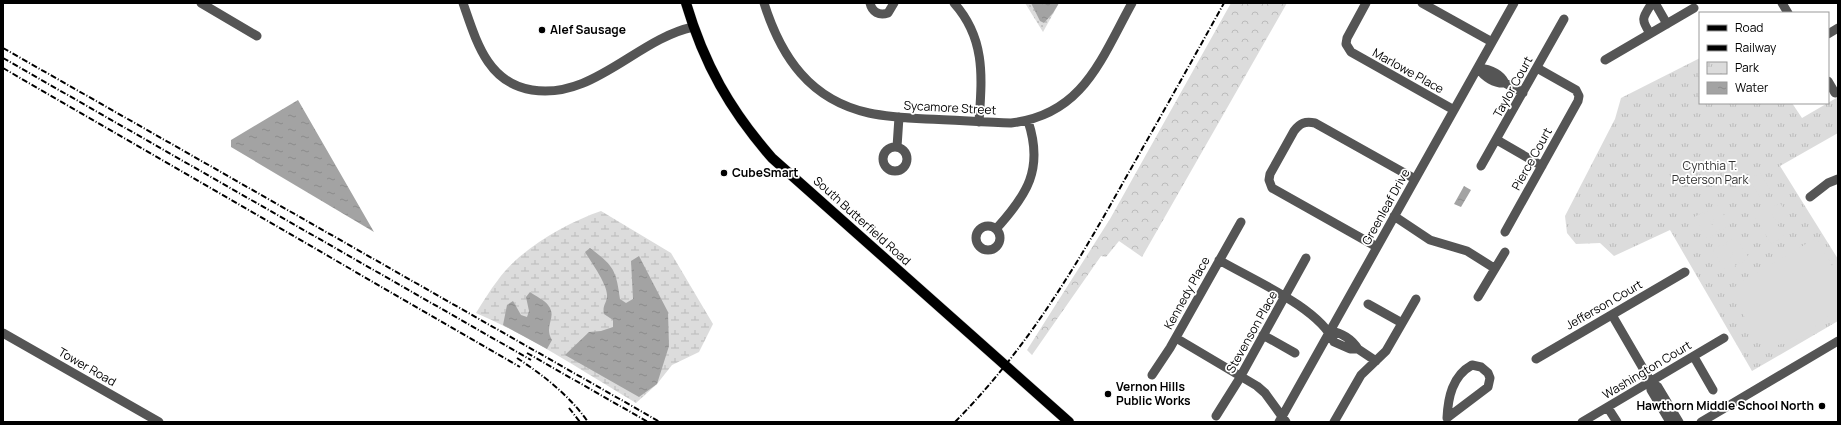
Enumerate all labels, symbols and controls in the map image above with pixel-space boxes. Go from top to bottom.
legend [1699,12,1829,104]
text: Road [1735,19,1763,36]
place label: Alef Sausage [550,21,626,38]
marker: Alef Sausage [537,25,547,35]
text: Railway [1735,39,1777,56]
street label: Marlowe Place [1369,44,1447,97]
street label: Taylor Court [1489,53,1536,120]
text: Park [1735,59,1760,76]
text: Water [1735,79,1769,96]
street label: Sycamore Street [903,97,997,118]
street label: Pierce Court [1507,124,1556,193]
park label: Cynthia T. Peterson Park [1672,157,1749,188]
place label: CubeSmart [732,164,799,181]
street label: Greenleaf Drive [1358,166,1414,248]
marker: CubeSmart [719,168,729,178]
street label: South Butterfield Road [810,172,915,269]
street label: Kennedy Place [1160,253,1214,332]
street label: Jefferson Court [1562,276,1646,333]
street label: Stevenson Place [1222,288,1281,376]
street label: Washington Court [1599,336,1695,403]
street label: Tower Road [55,343,119,390]
place label: Vernon Hills Public Works [1116,378,1191,409]
marker: Vernon Hills Public Works [1103,389,1113,399]
place label: Hawthorn Middle School North [1636,397,1814,414]
marker: Hawthorn Middle School North [1817,401,1827,411]

